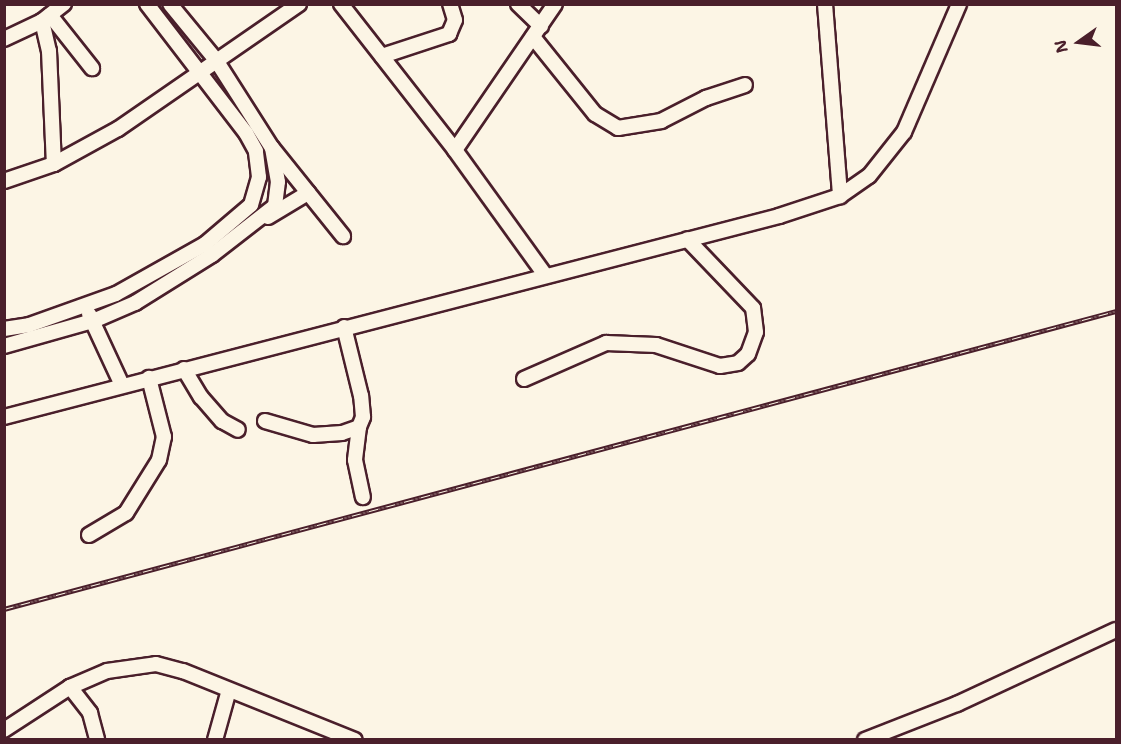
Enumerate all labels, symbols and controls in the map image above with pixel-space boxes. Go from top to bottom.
north arrow [1049,12,1109,72]
text: N [1049,38,1073,55]

